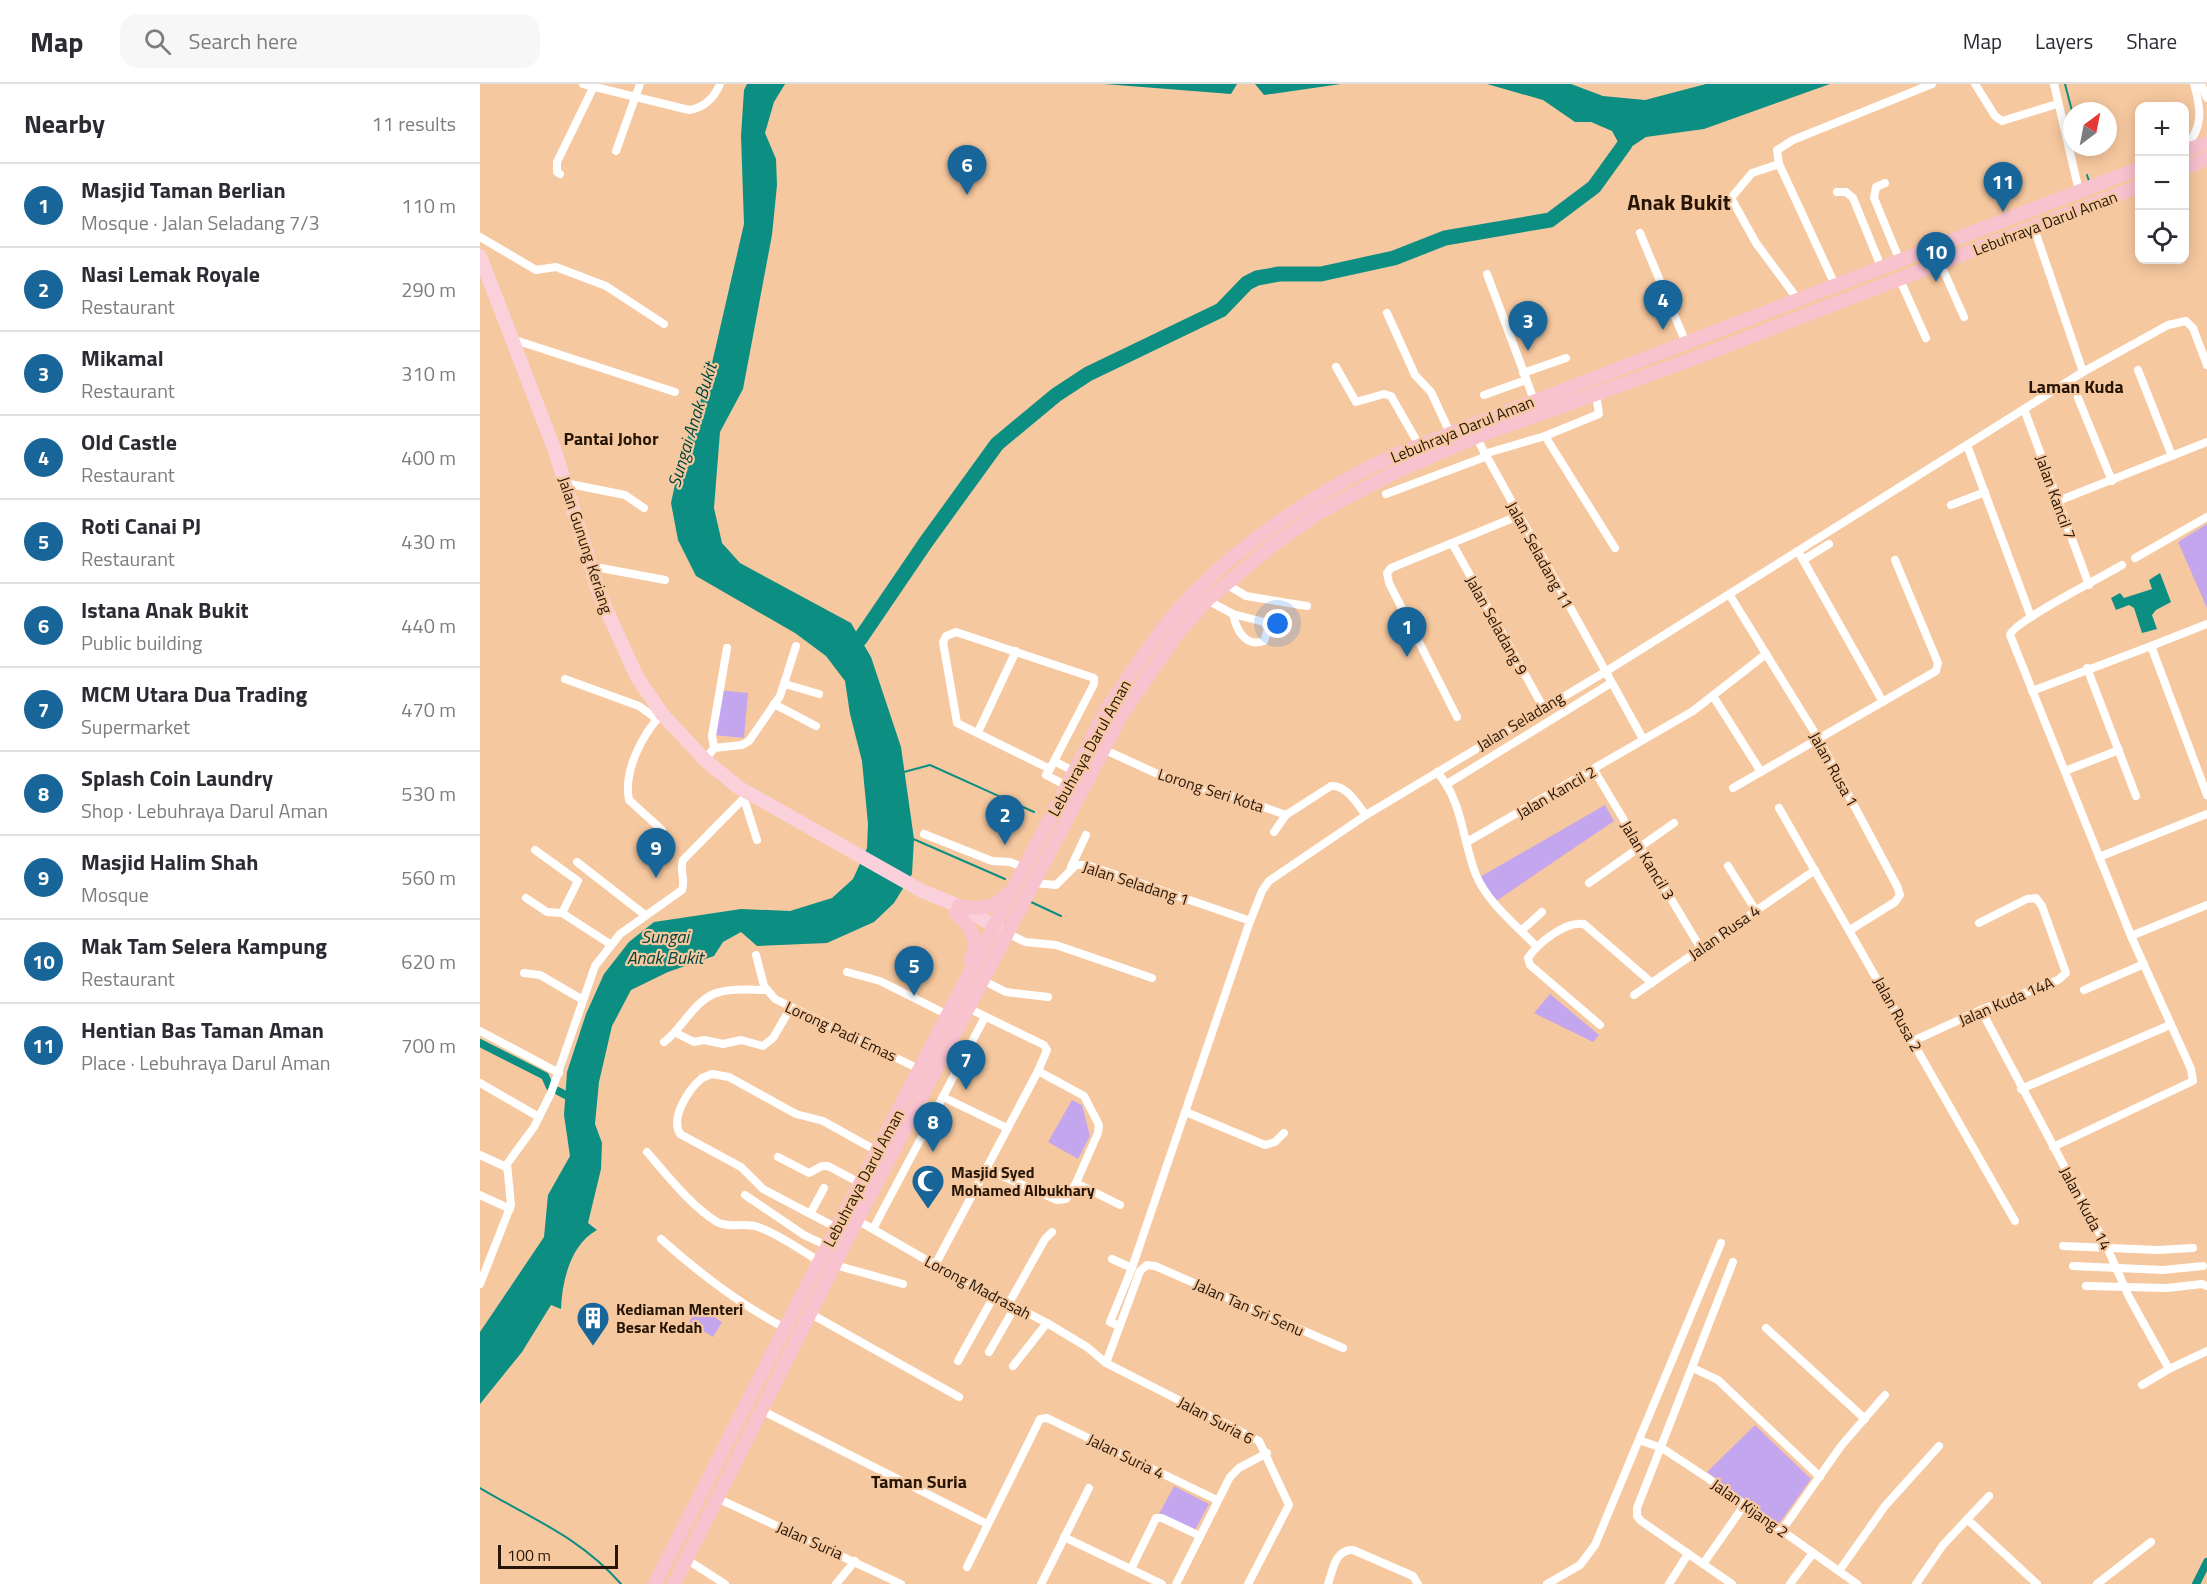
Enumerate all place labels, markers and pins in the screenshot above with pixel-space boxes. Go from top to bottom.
pin: 6 [948,146,986,195]
pin: 11 [1984,162,2023,212]
pin: 10 [1916,232,1956,282]
pin: 4 [1644,280,1682,330]
pin: 3 [1508,302,1548,351]
pin: 1 [1388,608,1426,657]
pin: 2 [986,796,1024,845]
pin: 9 [636,828,675,878]
pin: 5 [894,946,934,996]
pin: 7 [946,1040,986,1090]
pin: 8 [914,1102,952,1152]
place label: Masjid Syed Mohamed Albukhary [951,1160,1095,1202]
mosque icon: Masjid Syed Mohamed Albukhary [910,1163,946,1210]
place label: Kediaman Menteri Besar Kedah [616,1297,743,1339]
building icon: Kediaman Menteri Besar Kedah [575,1300,611,1347]

